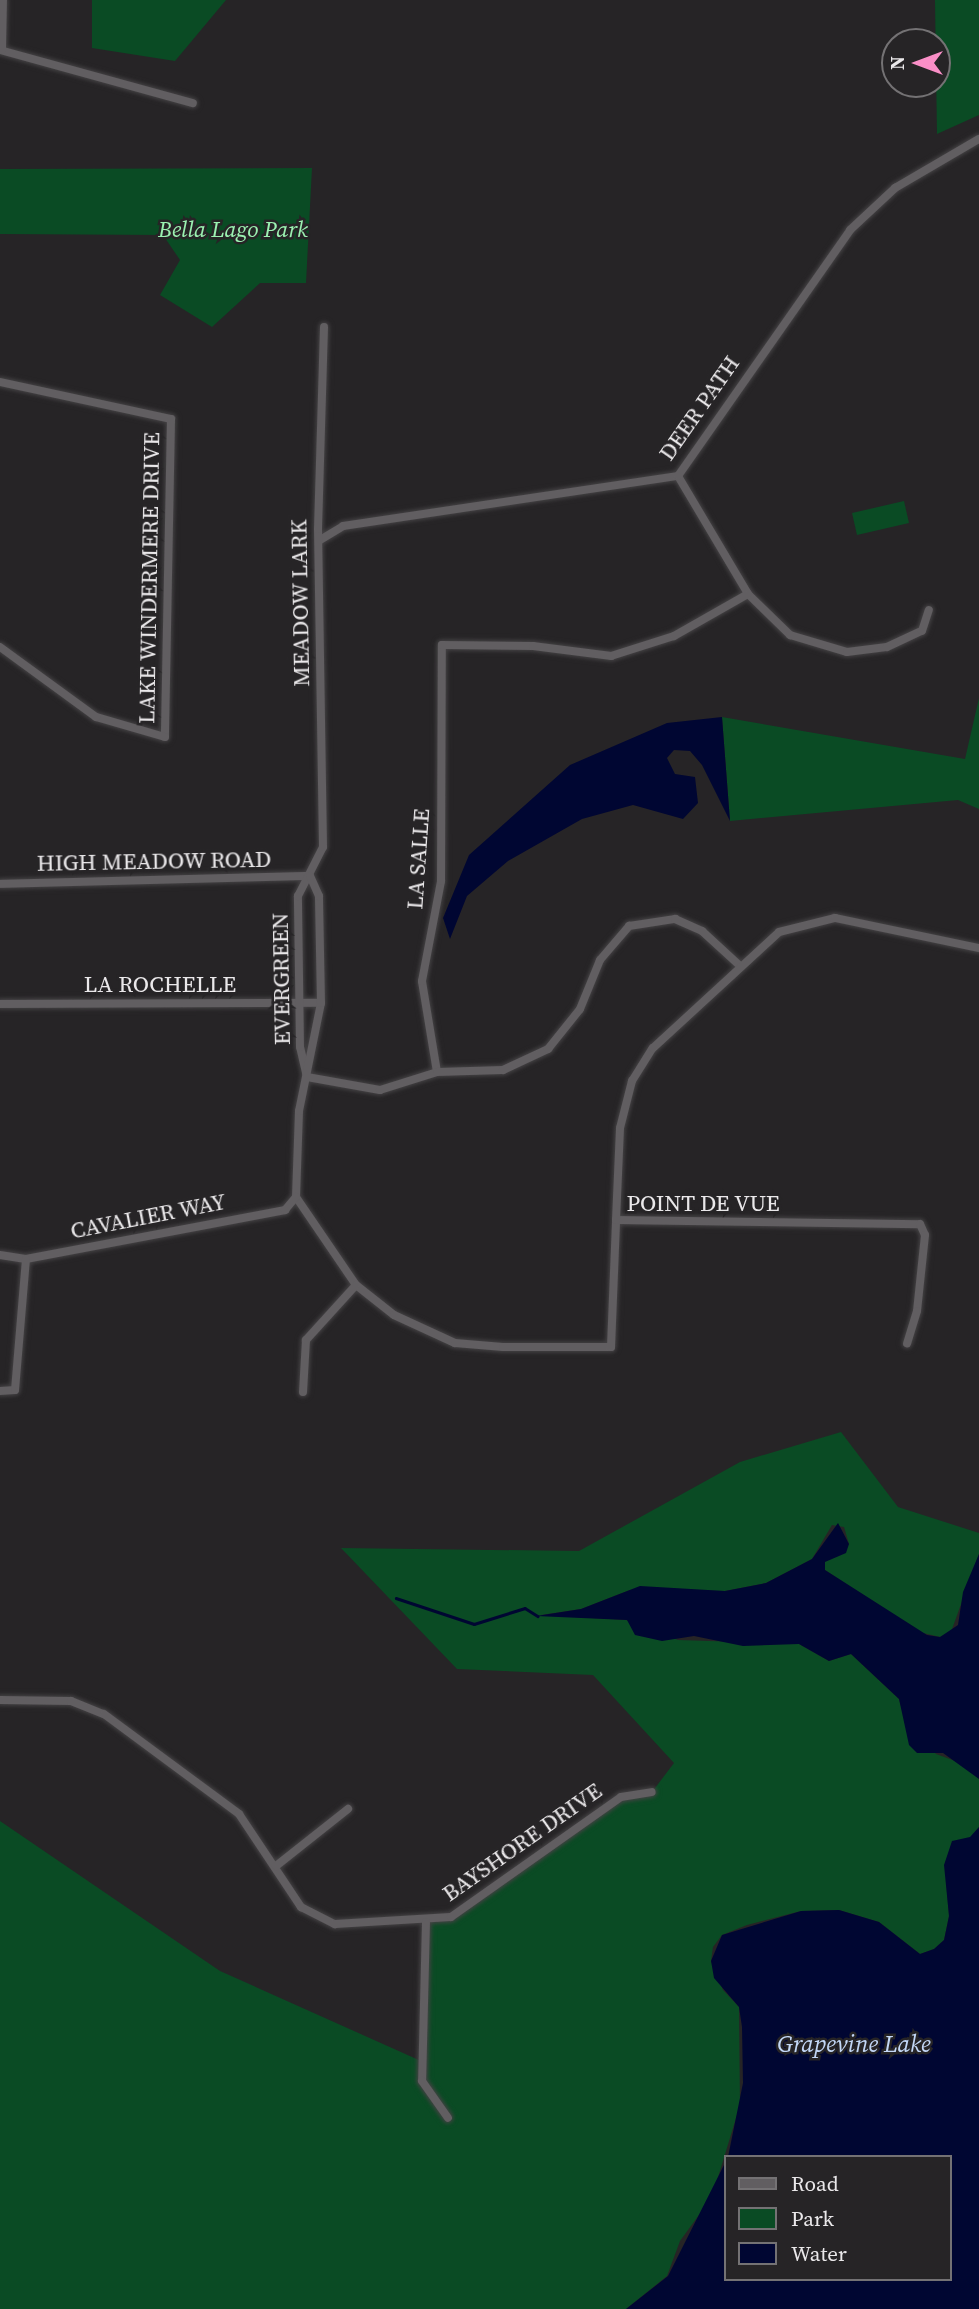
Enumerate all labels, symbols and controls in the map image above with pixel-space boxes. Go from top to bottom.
north arrow [881,28,951,98]
text: N [884,56,910,70]
park label: Bella Lago Park [158,215,308,243]
street label: DEER PATH [653,350,745,466]
street label: LAKE WINDERMERE DRIVE [133,432,165,724]
street label: MEADOW LARK [285,519,315,687]
street label: LA SALLE [401,808,435,910]
street label: HIGH MEADOW ROAD [36,845,272,877]
street label: EVERGREEN [266,913,296,1045]
street label: LA ROCHELLE [84,970,236,998]
street label: CAVALIER WAY [68,1187,228,1245]
street label: POINT DE VUE [626,1189,780,1217]
street label: BAYSHORE DRIVE [437,1777,607,1907]
water label: Grapevine Lake [777,2030,931,2058]
legend [724,2155,951,2281]
text: Road [791,2169,839,2198]
text: Park [791,2204,834,2233]
text: Water [791,2239,847,2268]

